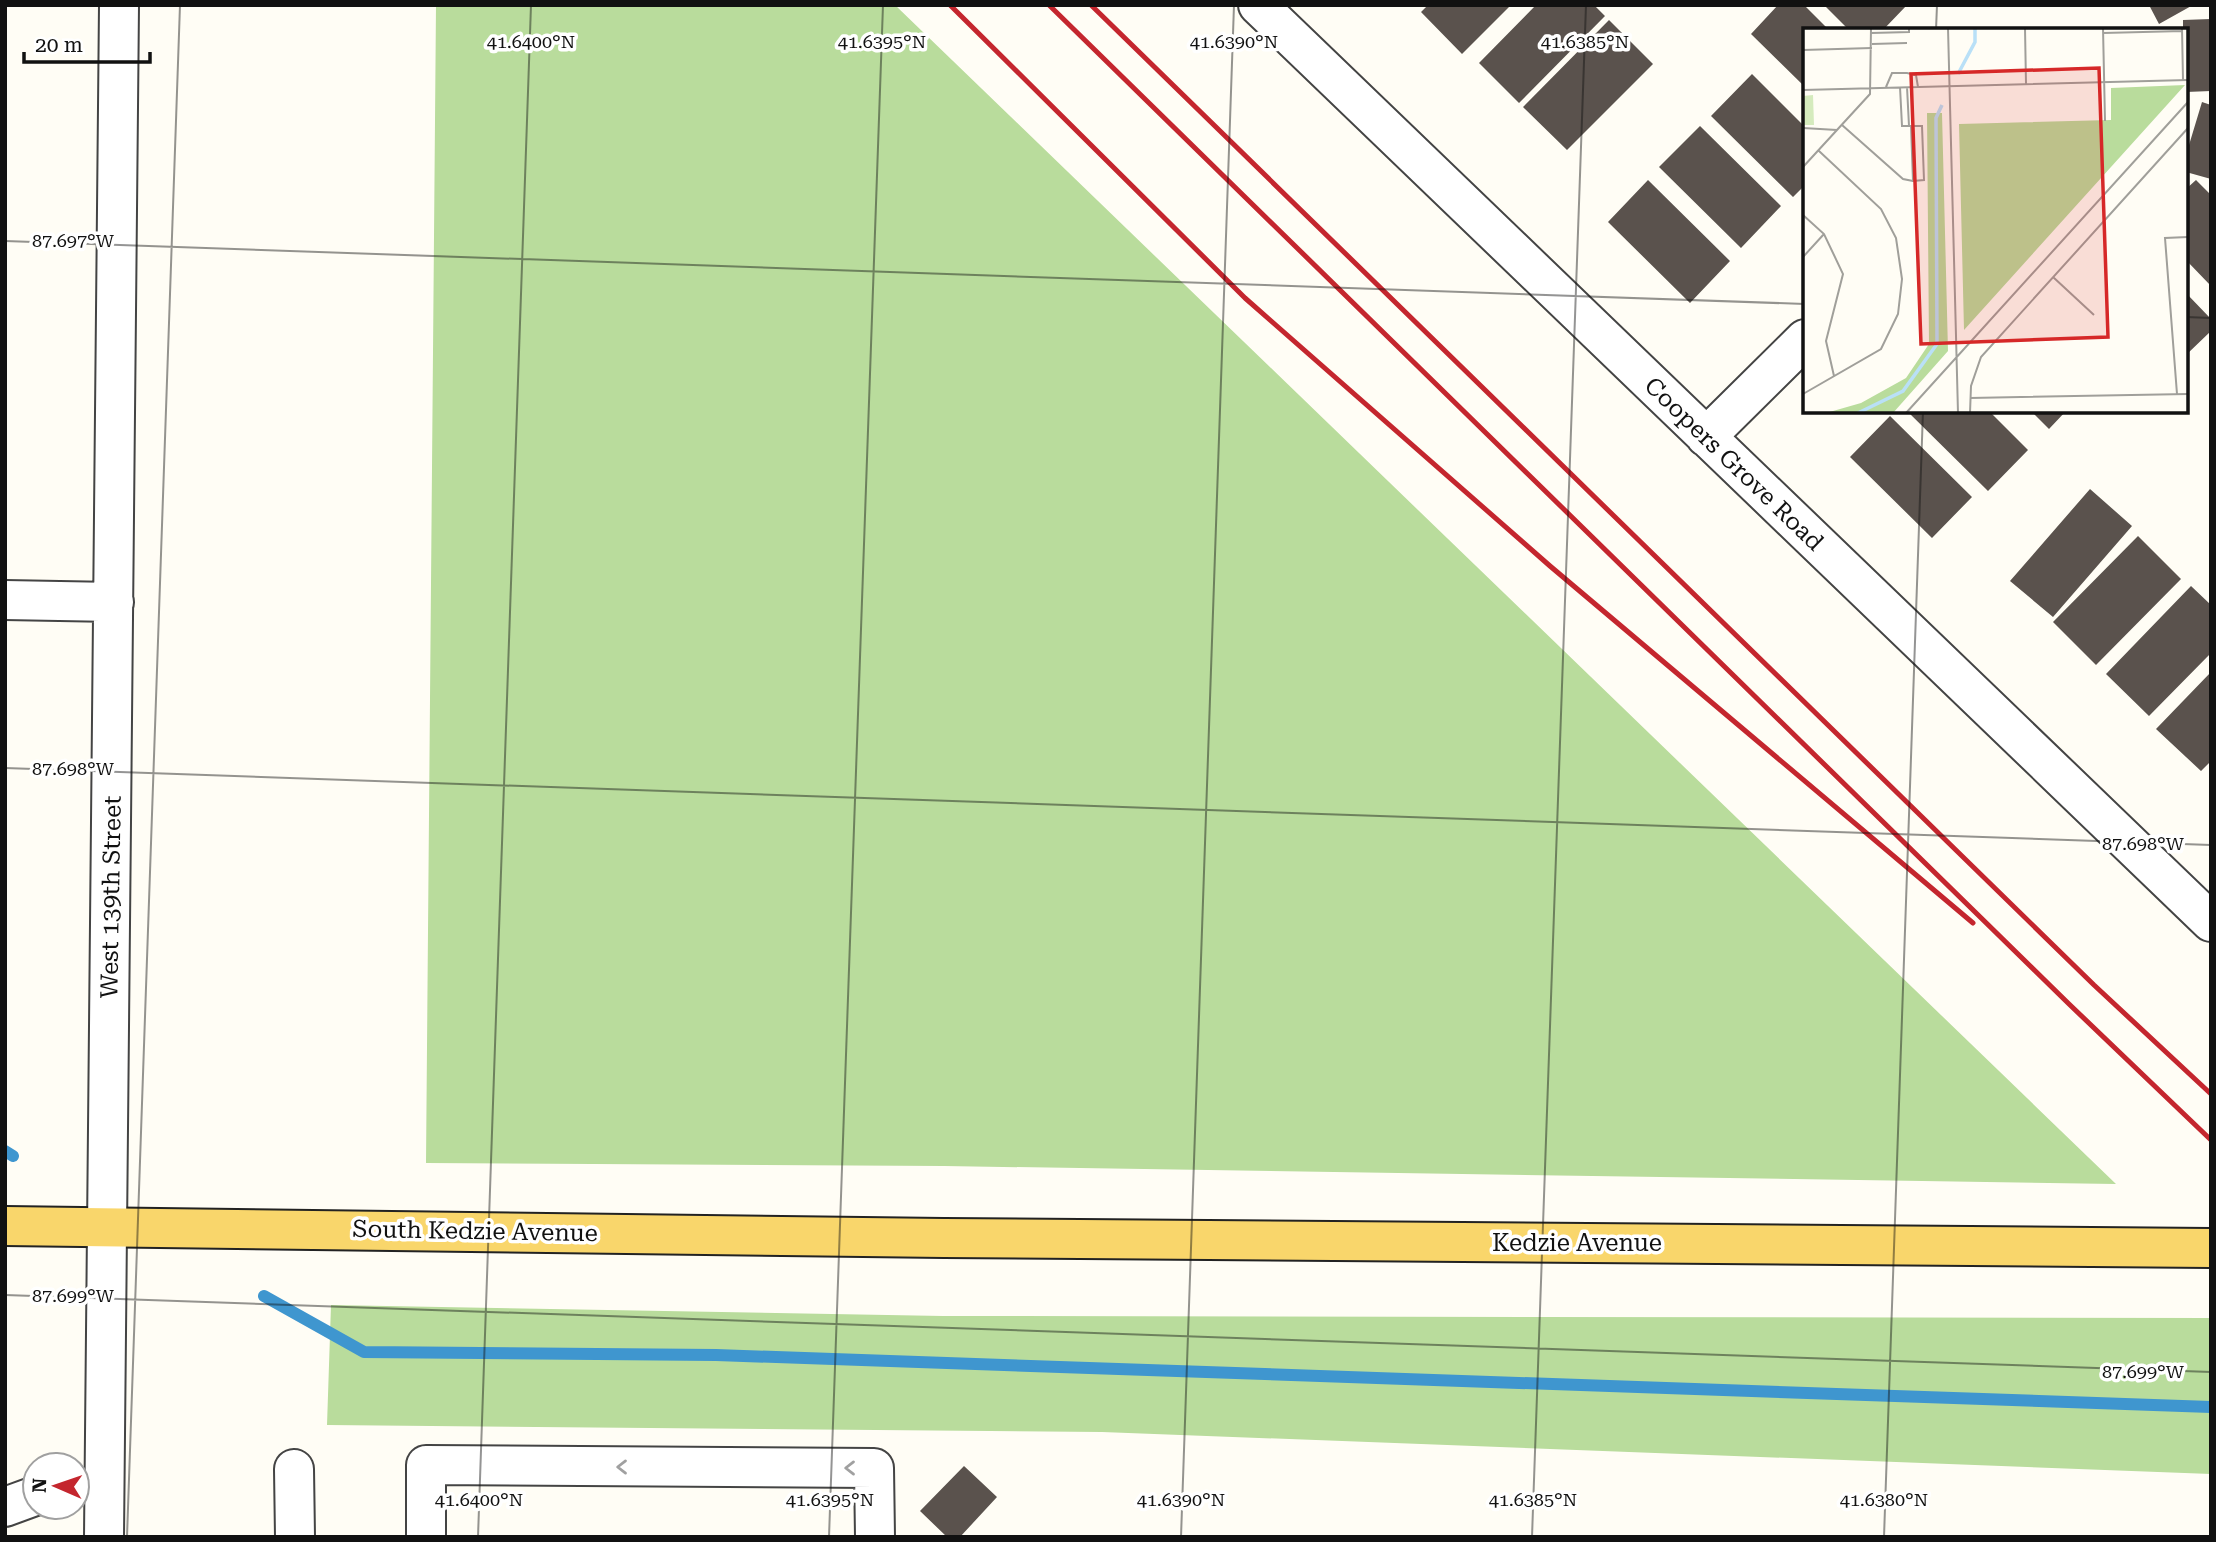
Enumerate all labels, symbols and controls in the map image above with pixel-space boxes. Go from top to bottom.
scale bar [24,21,150,65]
inset map [1803,28,2188,413]
text: 41.6400°N [487,31,575,52]
text: 41.6395°N [838,31,926,52]
text: 41.6390°N [1190,31,1278,52]
text: 41.6385°N [1541,31,1629,52]
text: 20 m [35,33,83,57]
text: 87.697°W [32,230,115,251]
street label: Coopers Grove Road [1639,372,1829,556]
text: 87.698°W [32,758,115,779]
street label: West 139th Street [95,795,127,999]
text: 87.698°W [2102,833,2185,854]
street label: South Kedzie Avenue [352,1215,598,1247]
street label: Kedzie Avenue [1492,1229,1662,1257]
text: 87.699°W [32,1285,115,1306]
text: 87.699°W [2102,1361,2185,1382]
north arrow [21,1451,91,1521]
one-way arrow [616,1459,627,1475]
one-way arrow [844,1460,854,1476]
text: N [28,1477,51,1493]
text: 41.6400°N [435,1489,523,1510]
text: 41.6395°N [786,1489,874,1510]
text: 41.6390°N [1137,1489,1225,1510]
text: 41.6385°N [1489,1489,1577,1510]
text: 41.6380°N [1840,1489,1928,1510]

